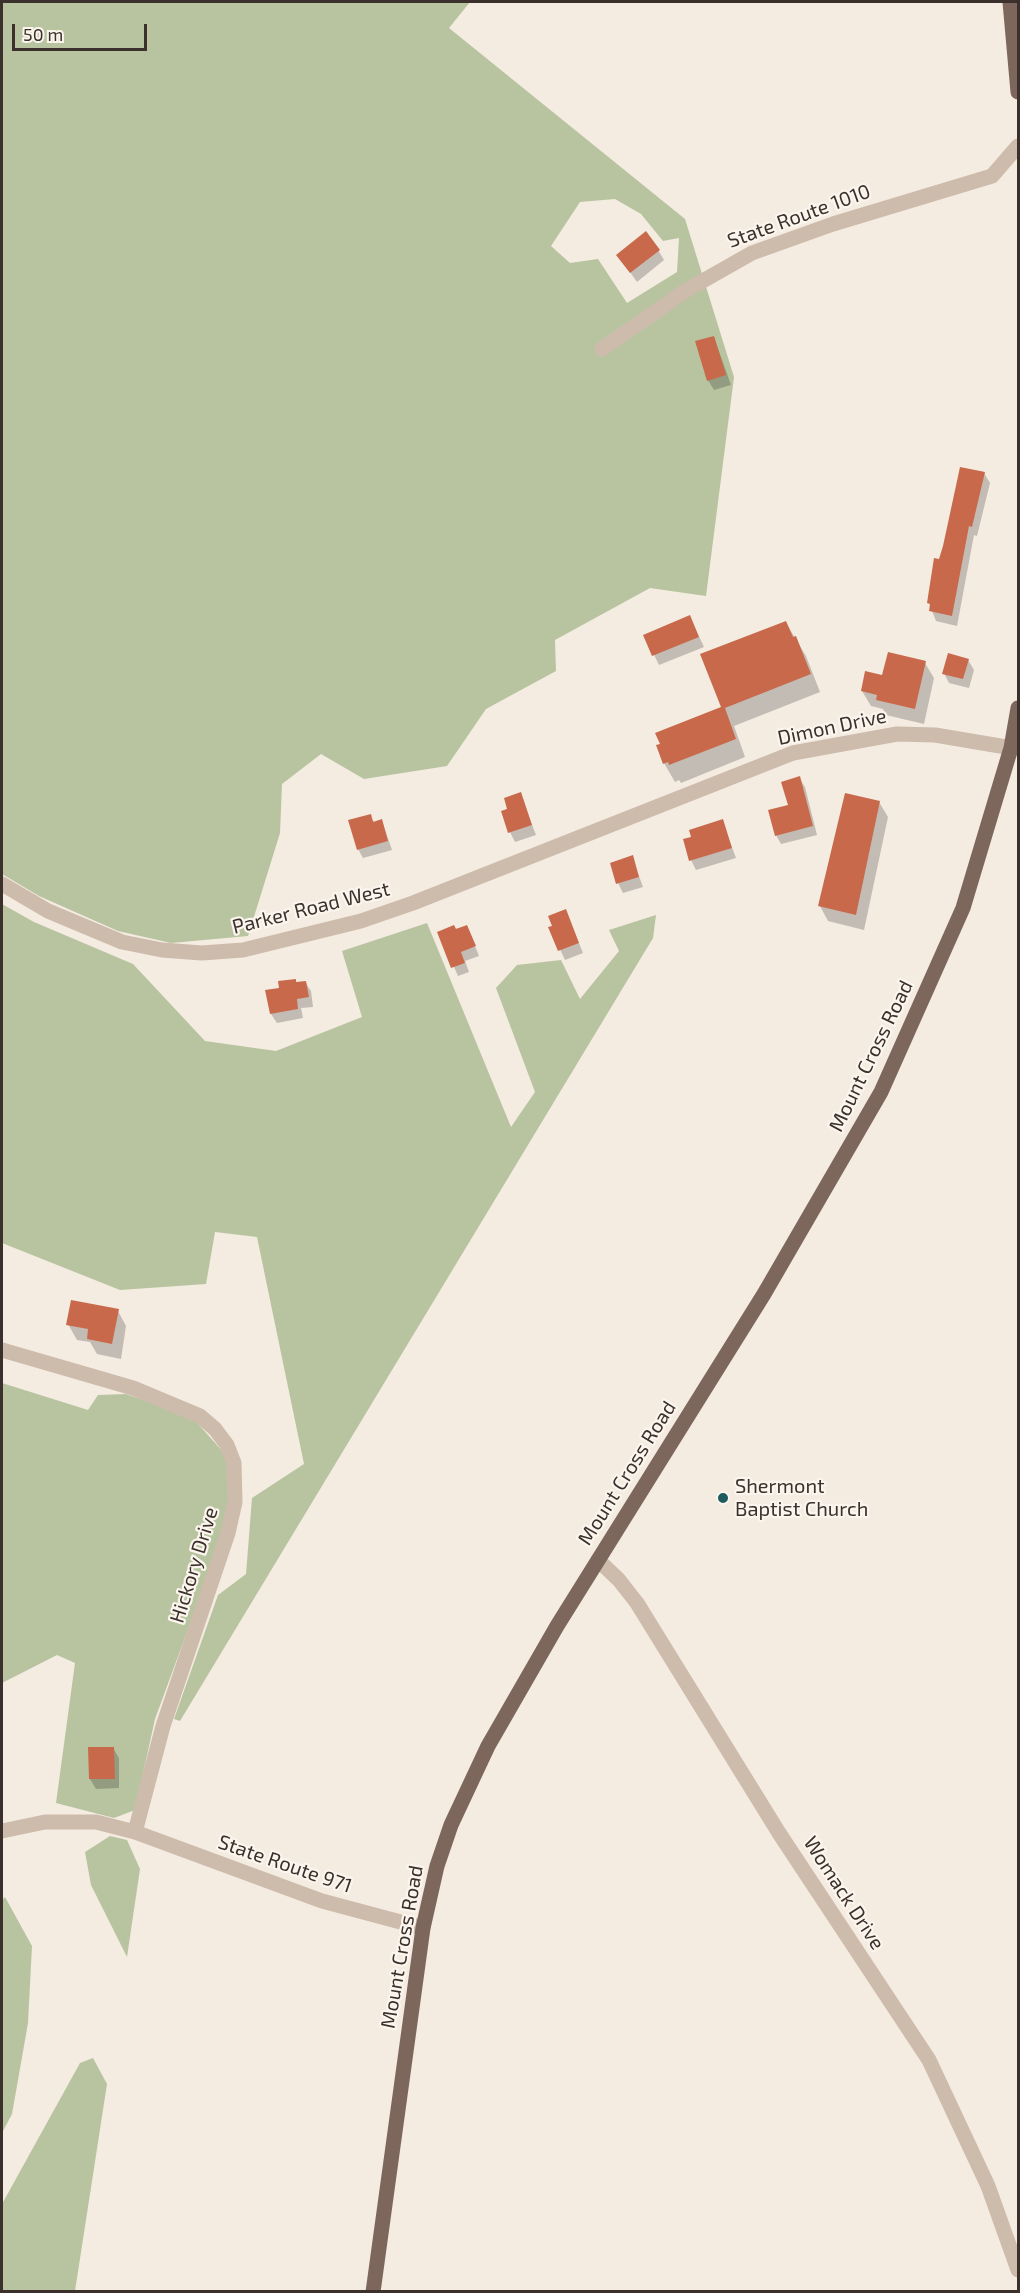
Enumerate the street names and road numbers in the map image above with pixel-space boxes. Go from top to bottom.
street label: State Route 1010 [724,179,874,253]
street label: Dimon Drive [775,704,889,750]
street label: Parker Road West [230,877,392,939]
street label: Mount Cross Road [824,976,918,1136]
street label: Mount Cross Road [573,1397,681,1549]
street label: Hickory Drive [165,1504,223,1626]
street label: State Route 971 [215,1830,355,1898]
street label: Womack Drive [798,1832,890,1954]
street label: Mount Cross Road [376,1863,428,2031]

